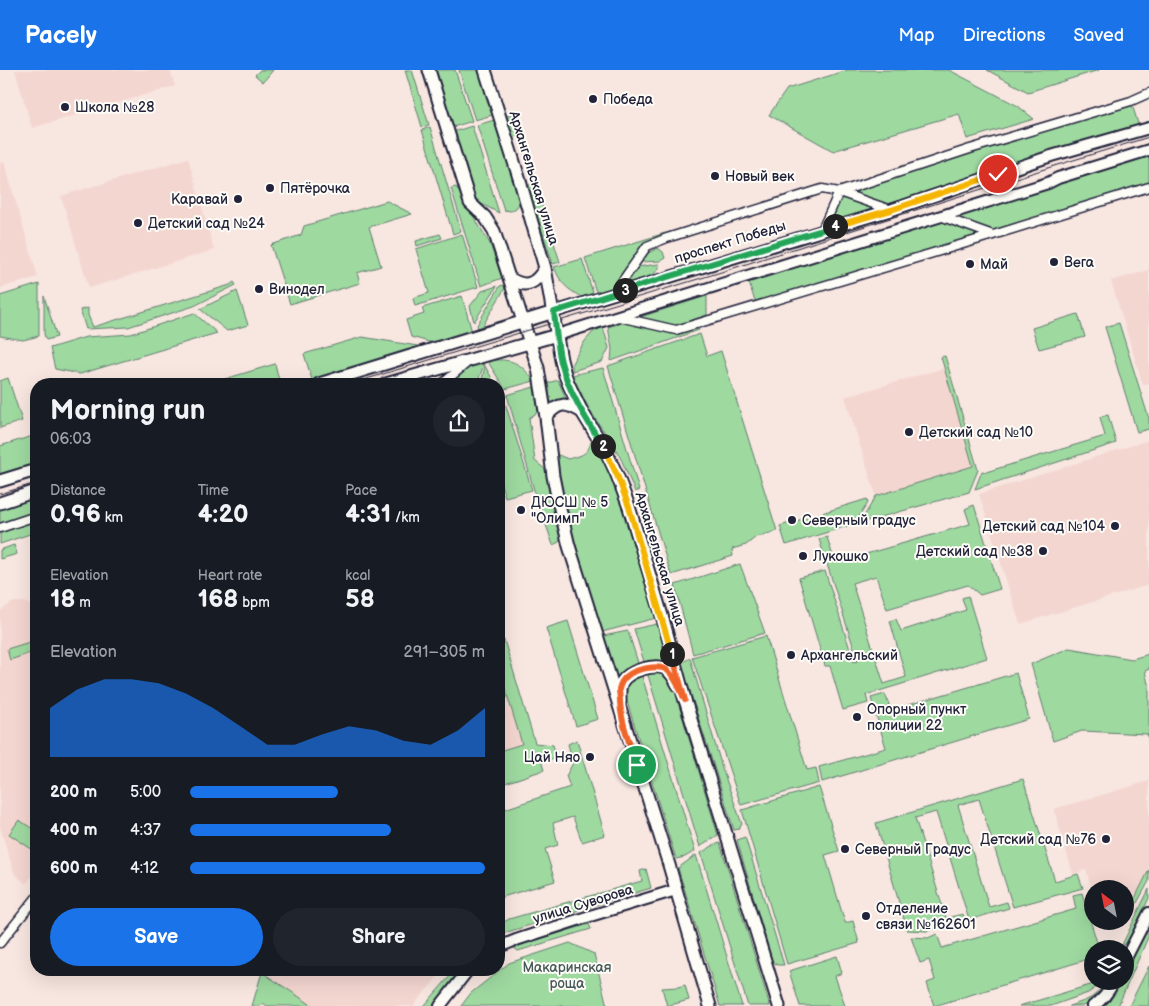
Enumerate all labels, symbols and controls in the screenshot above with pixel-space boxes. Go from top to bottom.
text: Pacely [25,21,97,50]
text: Map [899,25,935,46]
text: Directions [963,25,1045,46]
text: Saved [1073,25,1124,46]
place label: Победа [603,91,654,108]
marker: Победа [587,93,599,105]
place label: Школа №28 [75,99,154,116]
marker: Школа №28 [59,101,71,113]
street label: Архангельская улица [505,108,563,248]
pin [977,153,1019,195]
icon: check [984,160,1012,188]
place label: Новый век [725,168,795,185]
marker: Новый век [709,170,721,182]
place label: Пятёрочка [280,180,351,197]
marker: Пятёрочка [264,182,276,194]
place label: Каравай [171,191,228,208]
marker: Каравай [232,193,244,205]
pin: 4 [822,214,848,238]
place label: Детский сад №24 [148,215,265,232]
marker: Детский сад №24 [132,217,144,229]
street label: проспект Победы [672,217,788,267]
text: 4 [831,218,840,235]
place label: Вега [1064,254,1095,271]
place label: Май [980,256,1008,273]
marker: Вега [1048,256,1060,268]
marker: Май [964,258,976,270]
pin: 3 [612,278,638,302]
place label: Винодел [269,281,325,298]
text: 3 [621,282,630,299]
marker: Винодел [253,283,265,295]
text: Morning run [50,394,205,427]
button: share [433,395,485,447]
place label: Детский сад №10 [919,424,1033,441]
marker: Детский сад №10 [903,426,915,438]
text: 06:03 [50,430,92,449]
pin: 2 [590,434,616,458]
text: 2 [599,438,608,455]
text: Distance [50,482,106,499]
text: Time [198,482,229,499]
text: Pace [345,482,377,499]
street label: Архангельская улица [631,489,689,629]
place label: ДЮСШ № 5 "Олимп" [531,494,608,527]
text: 0.96 [50,499,101,530]
text: 4:20 [198,499,248,530]
text: 4:31 [345,499,391,530]
marker: ДЮСШ № 5 "Олимп" [515,504,527,516]
text: km [101,509,123,526]
text: /km [391,509,420,526]
place label: Северный градус [802,512,916,529]
marker: Северный градус [786,514,798,526]
place label: Детский сад №104 [983,518,1105,535]
marker: Детский сад №104 [1109,520,1121,532]
place label: Детский сад №38 [916,543,1033,560]
marker: Детский сад №38 [1037,545,1049,557]
place label: Лукошко [812,548,868,565]
marker: Лукошко [797,550,809,562]
text: Elevation [50,567,108,584]
text: Heart rate [198,567,262,584]
text: kcal [345,567,370,584]
text: 18 [50,584,76,615]
text: 168 [198,584,238,615]
text: 58 [345,584,375,615]
text: m [76,594,91,611]
text: bpm [238,594,270,611]
pin: 1 [660,642,684,666]
text: Elevation [50,643,117,662]
text: 291–305 m [404,643,485,662]
text: 1 [670,646,675,663]
place label: Архангельский [800,647,898,664]
marker: Архангельский [785,649,797,661]
place label: Опорный пункт полиции 22 [867,701,967,734]
marker: Опорный пункт полиции 22 [851,711,863,723]
pin [616,744,658,786]
place label: Цай Няо [524,749,580,766]
marker: Цай Няо [584,751,596,763]
icon: arrive [623,751,651,779]
text: 200 m [50,783,97,802]
text: 5:00 [130,783,161,802]
text: 400 m [50,821,97,840]
text: 4:37 [130,821,161,840]
place label: Детский сад №76 [980,831,1096,848]
marker: Детский сад №76 [1100,833,1112,845]
place label: Северный Градус [855,841,971,858]
marker: Северный Градус [839,843,851,855]
text: 600 m [50,859,98,878]
text: 4:12 [130,859,159,878]
street label: улица Суворова [531,880,636,927]
north arrow [1084,880,1134,930]
map controls [1084,880,1134,990]
place label: Отделение связи №162601 [876,900,976,933]
button: Save [50,908,263,966]
button: Share [273,908,485,966]
marker: Отделение связи №162601 [860,910,872,922]
button: layers [1084,940,1134,990]
park label: Макаринская роща [522,959,612,992]

